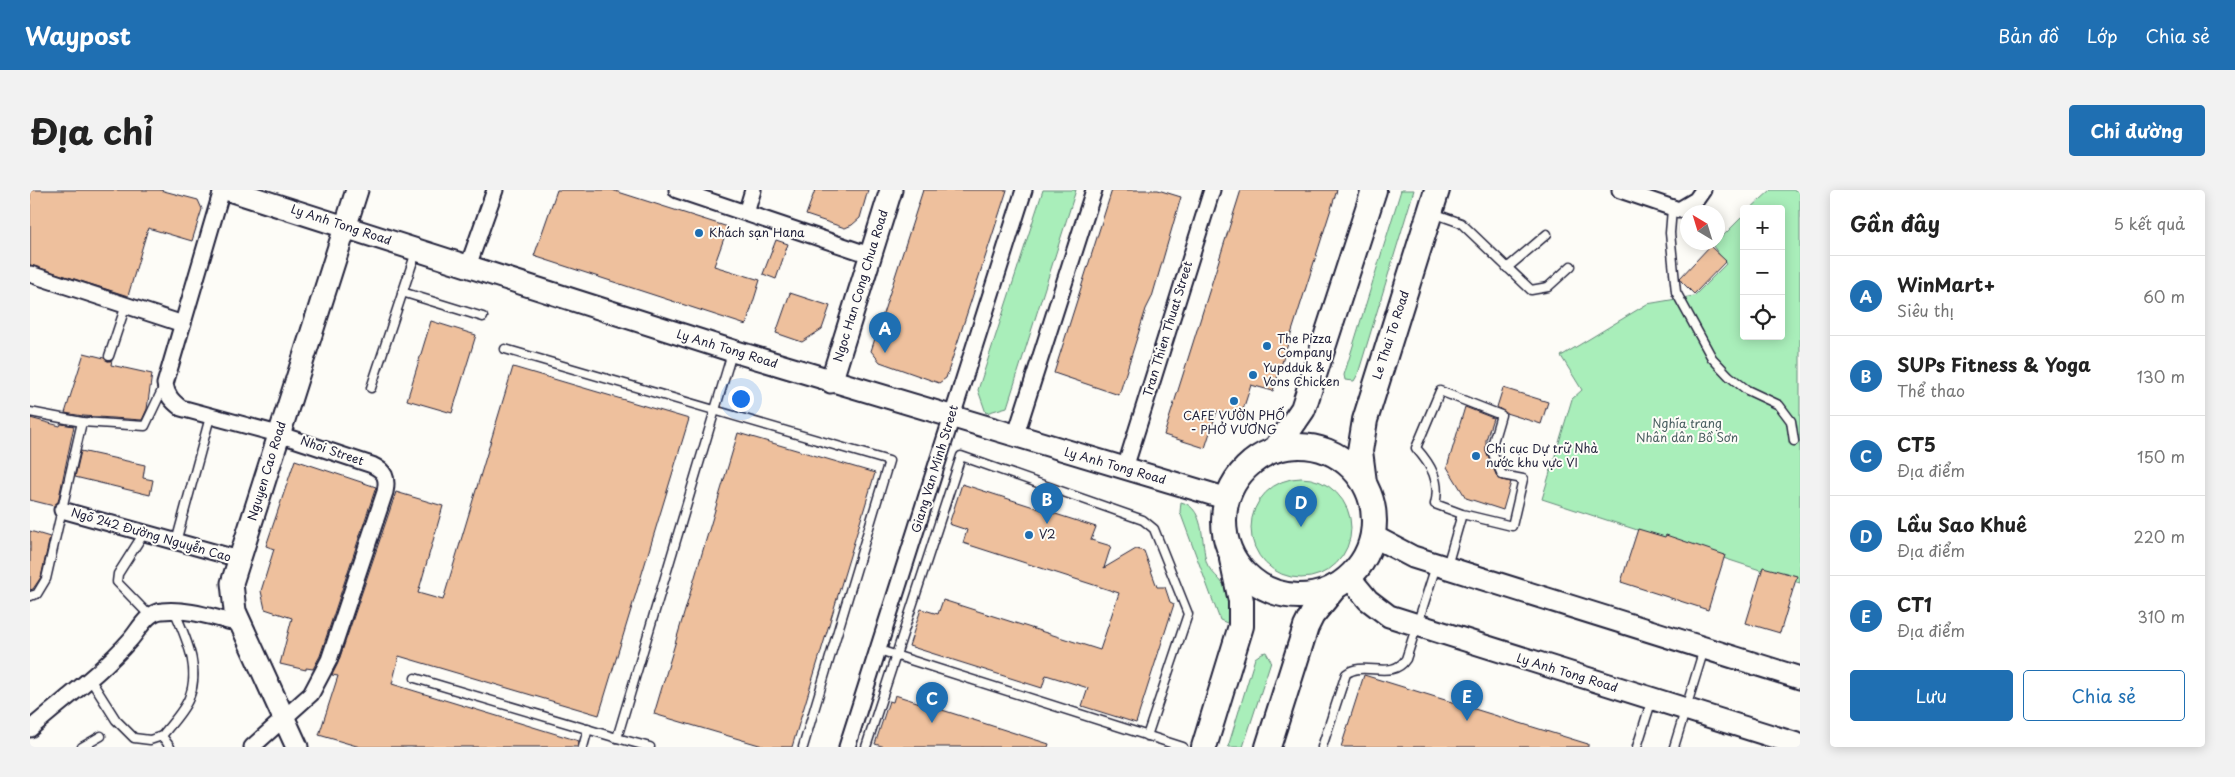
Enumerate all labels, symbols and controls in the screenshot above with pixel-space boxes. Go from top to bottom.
text: Waypost [25,17,131,53]
text: Bản đồ [1998,22,2059,49]
text: Lớp [2087,22,2118,49]
text: Chia sẻ [2146,22,2210,49]
text: Địa chỉ [30,104,153,157]
button: Chỉ đường [2069,105,2205,156]
street label: Ly Anh Tong Road [289,199,394,249]
north arrow [1680,205,1725,250]
map controls [1740,205,1785,340]
button: + [1740,205,1785,250]
street label: Ngoc Han Cong Chua Road [828,207,892,364]
text: Gần đây [1850,207,1940,239]
text: 5 kết quả [2114,211,2185,235]
place label: Khách sạn Hana [709,223,805,241]
marker: Khách sạn Hana [693,227,705,239]
button: − [1740,250,1785,295]
street label: Tran Thien Thuat Street [1138,259,1196,399]
text: WinMart+ [1897,270,1996,298]
text: A [1860,284,1872,308]
text: 60 m [2143,284,2185,308]
street label: Le Thai To Road [1367,288,1413,381]
button: locate [1740,295,1785,340]
text: Siêu thị [1897,298,1954,322]
pin: A [869,312,901,353]
street label: Ly Anh Tong Road [674,324,780,372]
place label: The Pizza Company [1277,329,1333,361]
marker: The Pizza Company [1261,340,1273,352]
text: SUPs Fitness & Yoga [1897,350,2091,378]
place label: Yupdduk & Vons Chicken [1263,358,1340,390]
text: B [1861,364,1871,388]
text: 130 m [2137,364,2185,388]
marker: Yupdduk & Vons Chicken [1247,369,1259,381]
text: Thể thao [1897,378,1965,402]
your location [728,386,754,412]
marker: CAFE VƯỜN PHỐ - PHỞ VƯƠNG [1228,395,1240,407]
street label: Giang Van Minh Street [906,402,962,535]
place label: CAFE VƯỜN PHỐ - PHỞ VƯƠNG [1183,406,1285,438]
park label: Nghĩa trang Nhân dân Bồ Sơn [1636,414,1738,446]
street label: Nguyen Cao Road [242,419,290,523]
text: CT5 [1897,430,1936,458]
street label: Nhoi Street [298,431,366,469]
place label: Chi cục Dự trữ Nhà nước khu vực VI [1486,439,1599,471]
street label: Ly Anh Tong Road [1062,442,1168,488]
text: C [1860,444,1872,468]
text: 150 m [2137,444,2185,468]
marker: Chi cục Dự trữ Nhà nước khu vực VI [1470,450,1482,462]
text: Địa điểm [1897,458,1965,482]
pin: B [1031,483,1063,524]
pin: D [1285,486,1317,527]
street label: Ngõ 242 Đường Nguyễn Cao [69,503,234,566]
text: Lầu Sao Khuê [1897,510,2027,538]
text: D [1860,524,1872,548]
text: 220 m [2134,524,2185,548]
place label: V2 [1039,525,1056,543]
marker: V2 [1023,529,1035,541]
text: Địa điểm [1897,538,1965,562]
text: CT1 [1897,590,1932,618]
text: E [1861,604,1871,628]
text: 310 m [2137,604,2185,628]
text: Địa điểm [1897,618,1965,642]
street label: Ly Anh Tong Road [1514,648,1620,696]
button: Lưu [1850,670,2013,721]
button: Chia sẻ [2023,670,2185,721]
pin: E [1451,680,1483,721]
pin: C [916,682,948,723]

